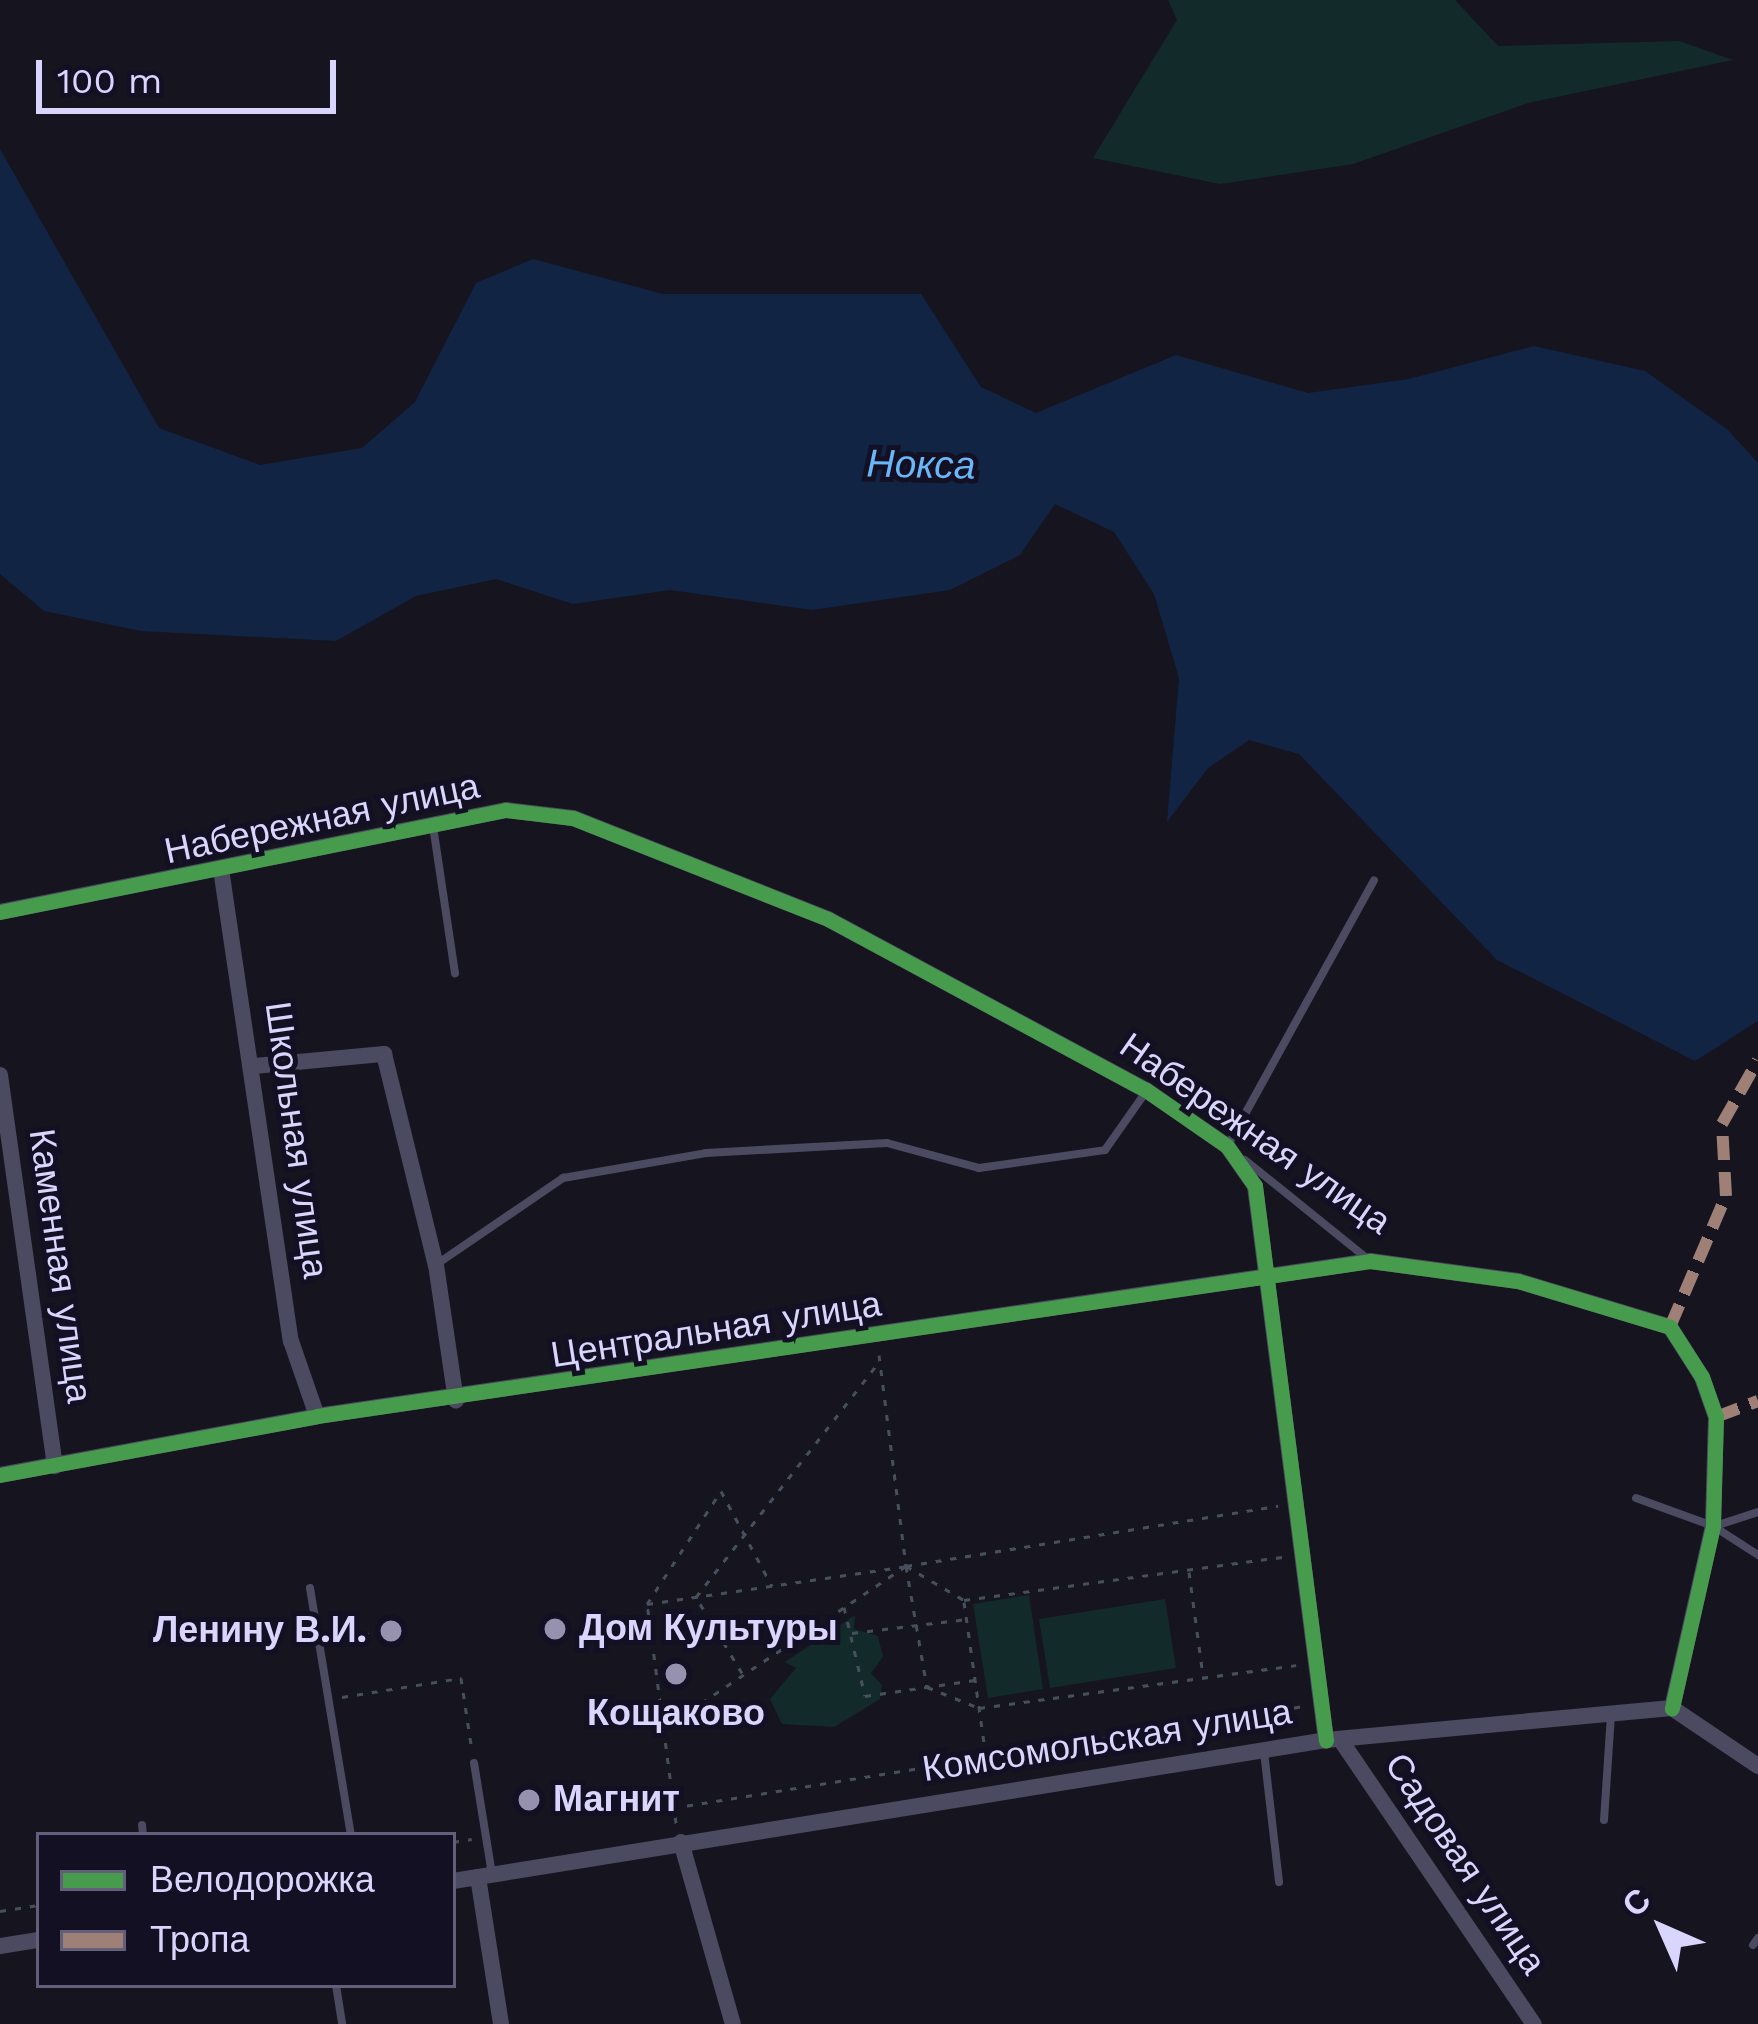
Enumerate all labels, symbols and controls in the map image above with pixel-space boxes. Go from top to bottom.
scale bar [42,36,342,110]
text: 100 m [57,60,162,102]
water label: Нокса [866,441,976,489]
street label: Набережная улица [161,765,483,873]
street label: Школьная улица [255,999,337,1281]
street label: Набережная улица [1111,1024,1399,1244]
street label: Каменная улица [19,1126,101,1406]
street label: Центральная улица [548,1283,884,1377]
place label: Дом Культуры [579,1607,838,1651]
place label: Ленину В.И. [153,1609,367,1653]
marker: Дом Культуры [542,1616,568,1642]
marker: Ленину В.И. [378,1618,404,1644]
marker: Кощаково [663,1661,689,1687]
street label: Комсомольская улица [919,1690,1295,1792]
place label: Кощаково [587,1692,765,1736]
street label: Садовая улица [1375,1745,1555,1983]
place label: Магнит [553,1778,680,1822]
marker: Магнит [516,1787,542,1813]
legend [36,1832,456,1988]
text: Велодорожка [150,1859,375,1901]
north arrow [1602,1868,1722,1988]
text: С [1614,1880,1658,1924]
text: Тропа [150,1919,250,1961]

